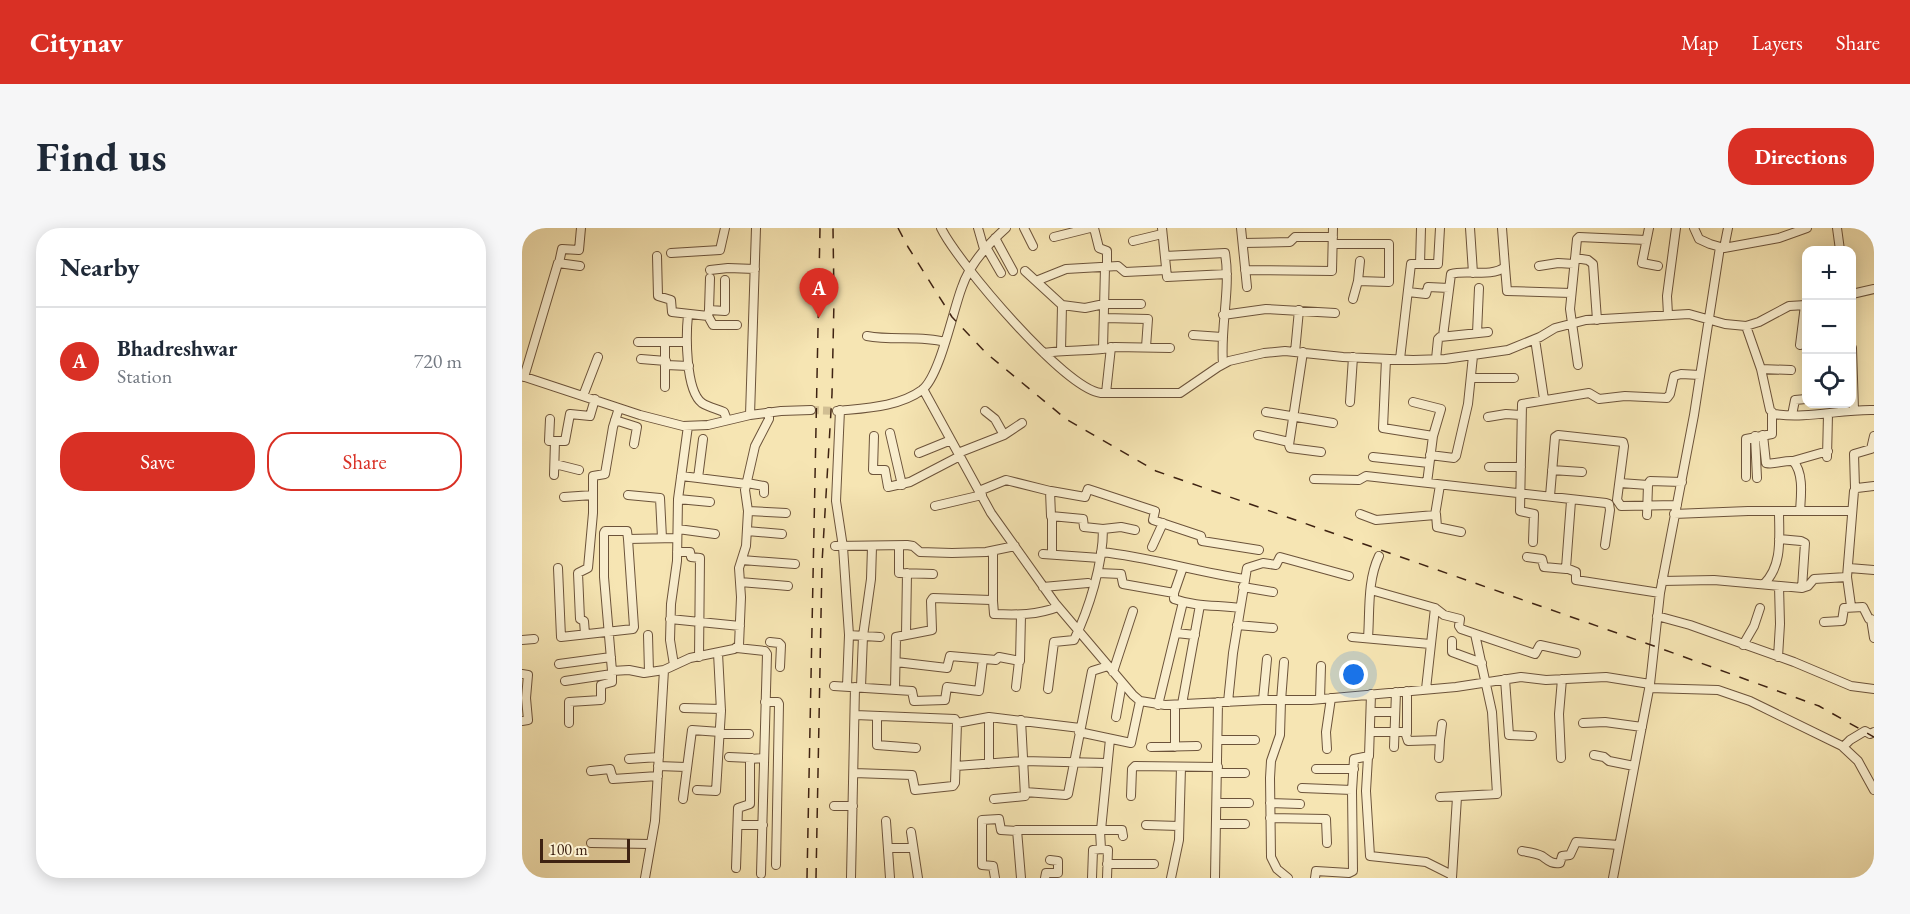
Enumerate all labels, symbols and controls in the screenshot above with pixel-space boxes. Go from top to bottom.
text: Citynav [30,24,123,60]
text: Map [1681,29,1719,56]
text: Layers [1752,29,1803,56]
text: Share [1836,29,1880,56]
button: Directions [1728,128,1874,185]
text: Find us [36,129,167,184]
map controls [1802,246,1856,408]
button: + [1802,246,1856,300]
text: Nearby [60,250,140,284]
pin: A [800,268,838,318]
button: − [1802,300,1856,354]
text: Bhadreshwar [117,334,237,363]
text: A [72,348,87,374]
text: 720 m [414,348,462,374]
button: locate [1802,354,1856,408]
text: Station [117,363,172,389]
button: Save [60,432,255,491]
button: Share [267,432,462,491]
your location [1339,660,1368,689]
scale bar [540,836,630,864]
text: 100 m [549,839,588,860]

